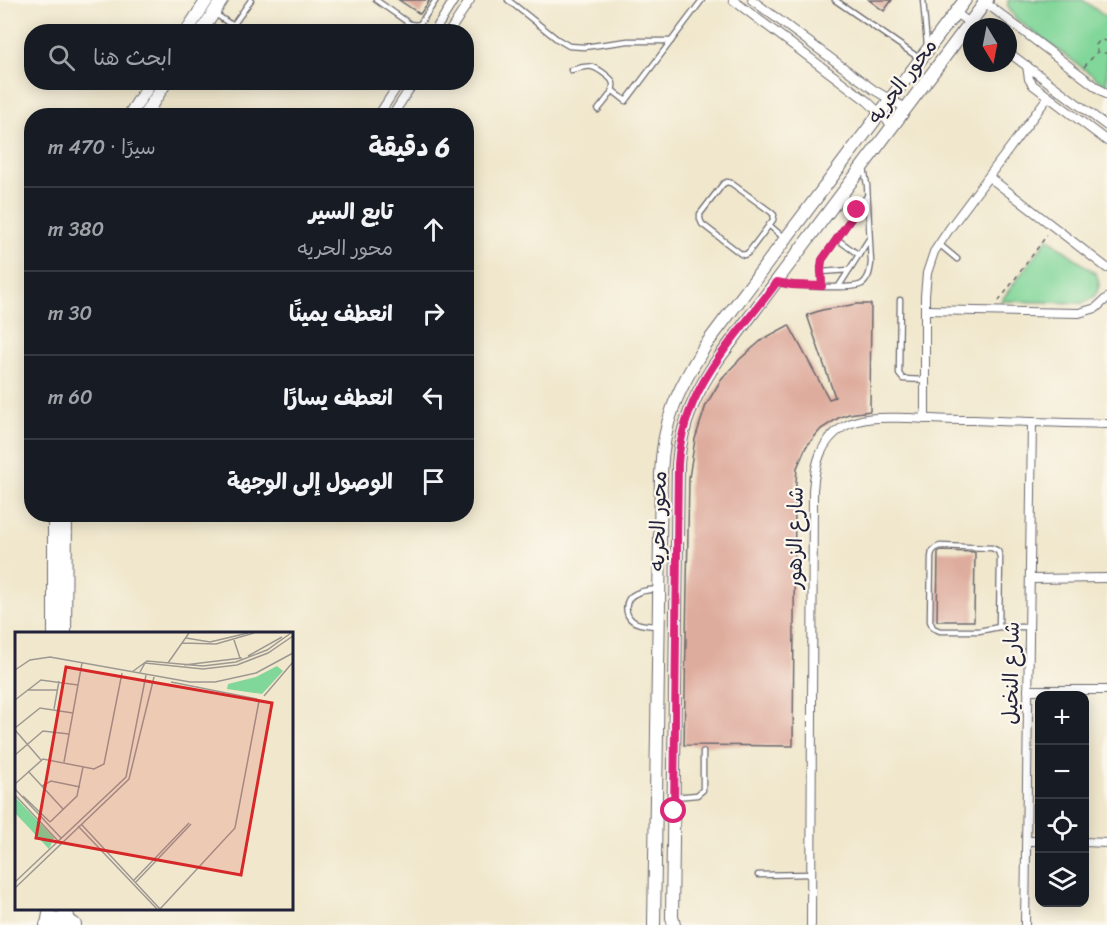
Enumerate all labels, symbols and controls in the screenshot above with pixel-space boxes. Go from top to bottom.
north arrow [963,18,1017,72]
search box [24,24,474,90]
street label: محور الحريه [857,29,947,133]
text: ابحث هنا [93,38,172,77]
icon: search [45,41,78,74]
text: 6 دقيقة [368,124,450,170]
text: سيرًا · 470 m [48,130,156,165]
text: تابع السير [309,192,393,231]
route end [843,196,869,222]
text: 380 m [48,212,104,247]
icon: ahead [417,213,450,246]
text: محور الحريه [297,231,393,266]
text: انعطف يمينًا [289,294,393,333]
text: 30 m [48,296,92,331]
icon: right [417,297,450,330]
text: انعطف يسارًا [283,378,393,417]
text: 60 m [48,380,93,415]
icon: left [417,381,450,414]
text: الوصول إلى الوجهة [227,462,393,501]
icon: arrive [417,465,450,498]
street label: محور الحريه [638,471,678,571]
street label: شارع الزهور [775,486,815,591]
street label: شارع النخيل [991,621,1031,725]
inset map [15,632,292,910]
map controls [1035,691,1089,907]
button: + [1035,691,1089,745]
button: − [1035,745,1089,799]
route start [660,797,686,823]
button: locate [1035,799,1089,853]
button: layers [1035,853,1089,907]

